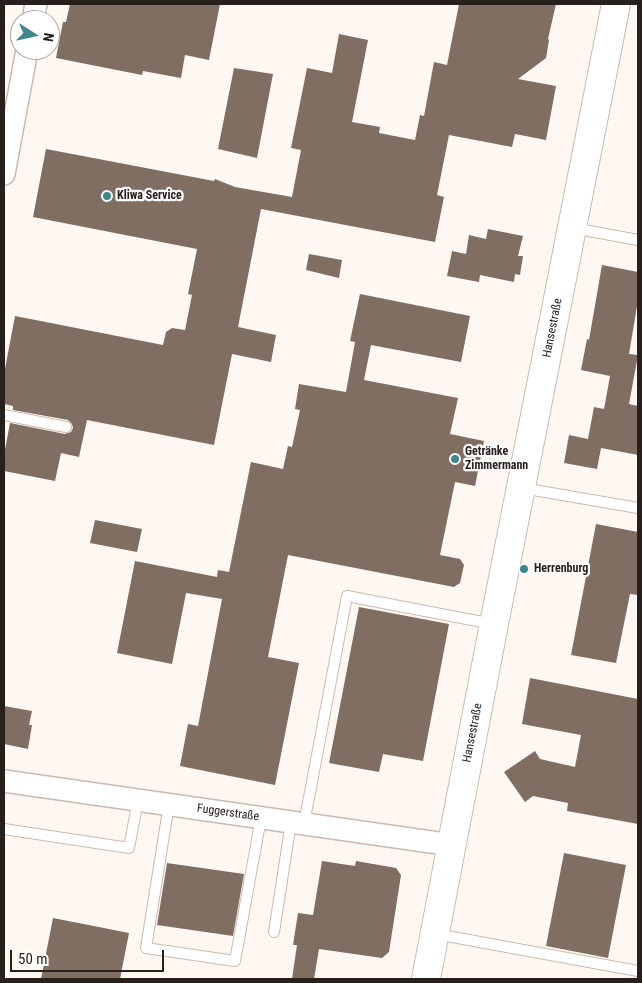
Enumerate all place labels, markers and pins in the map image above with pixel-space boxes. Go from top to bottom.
place label: Kliwa Service [117,189,182,203]
marker: Kliwa Service [101,190,113,202]
place label: Getränke Zimmermann [465,445,528,473]
marker: Getränke Zimmermann [449,453,461,465]
place label: Herrenburg [534,562,588,576]
marker: Herrenburg [518,563,530,575]

